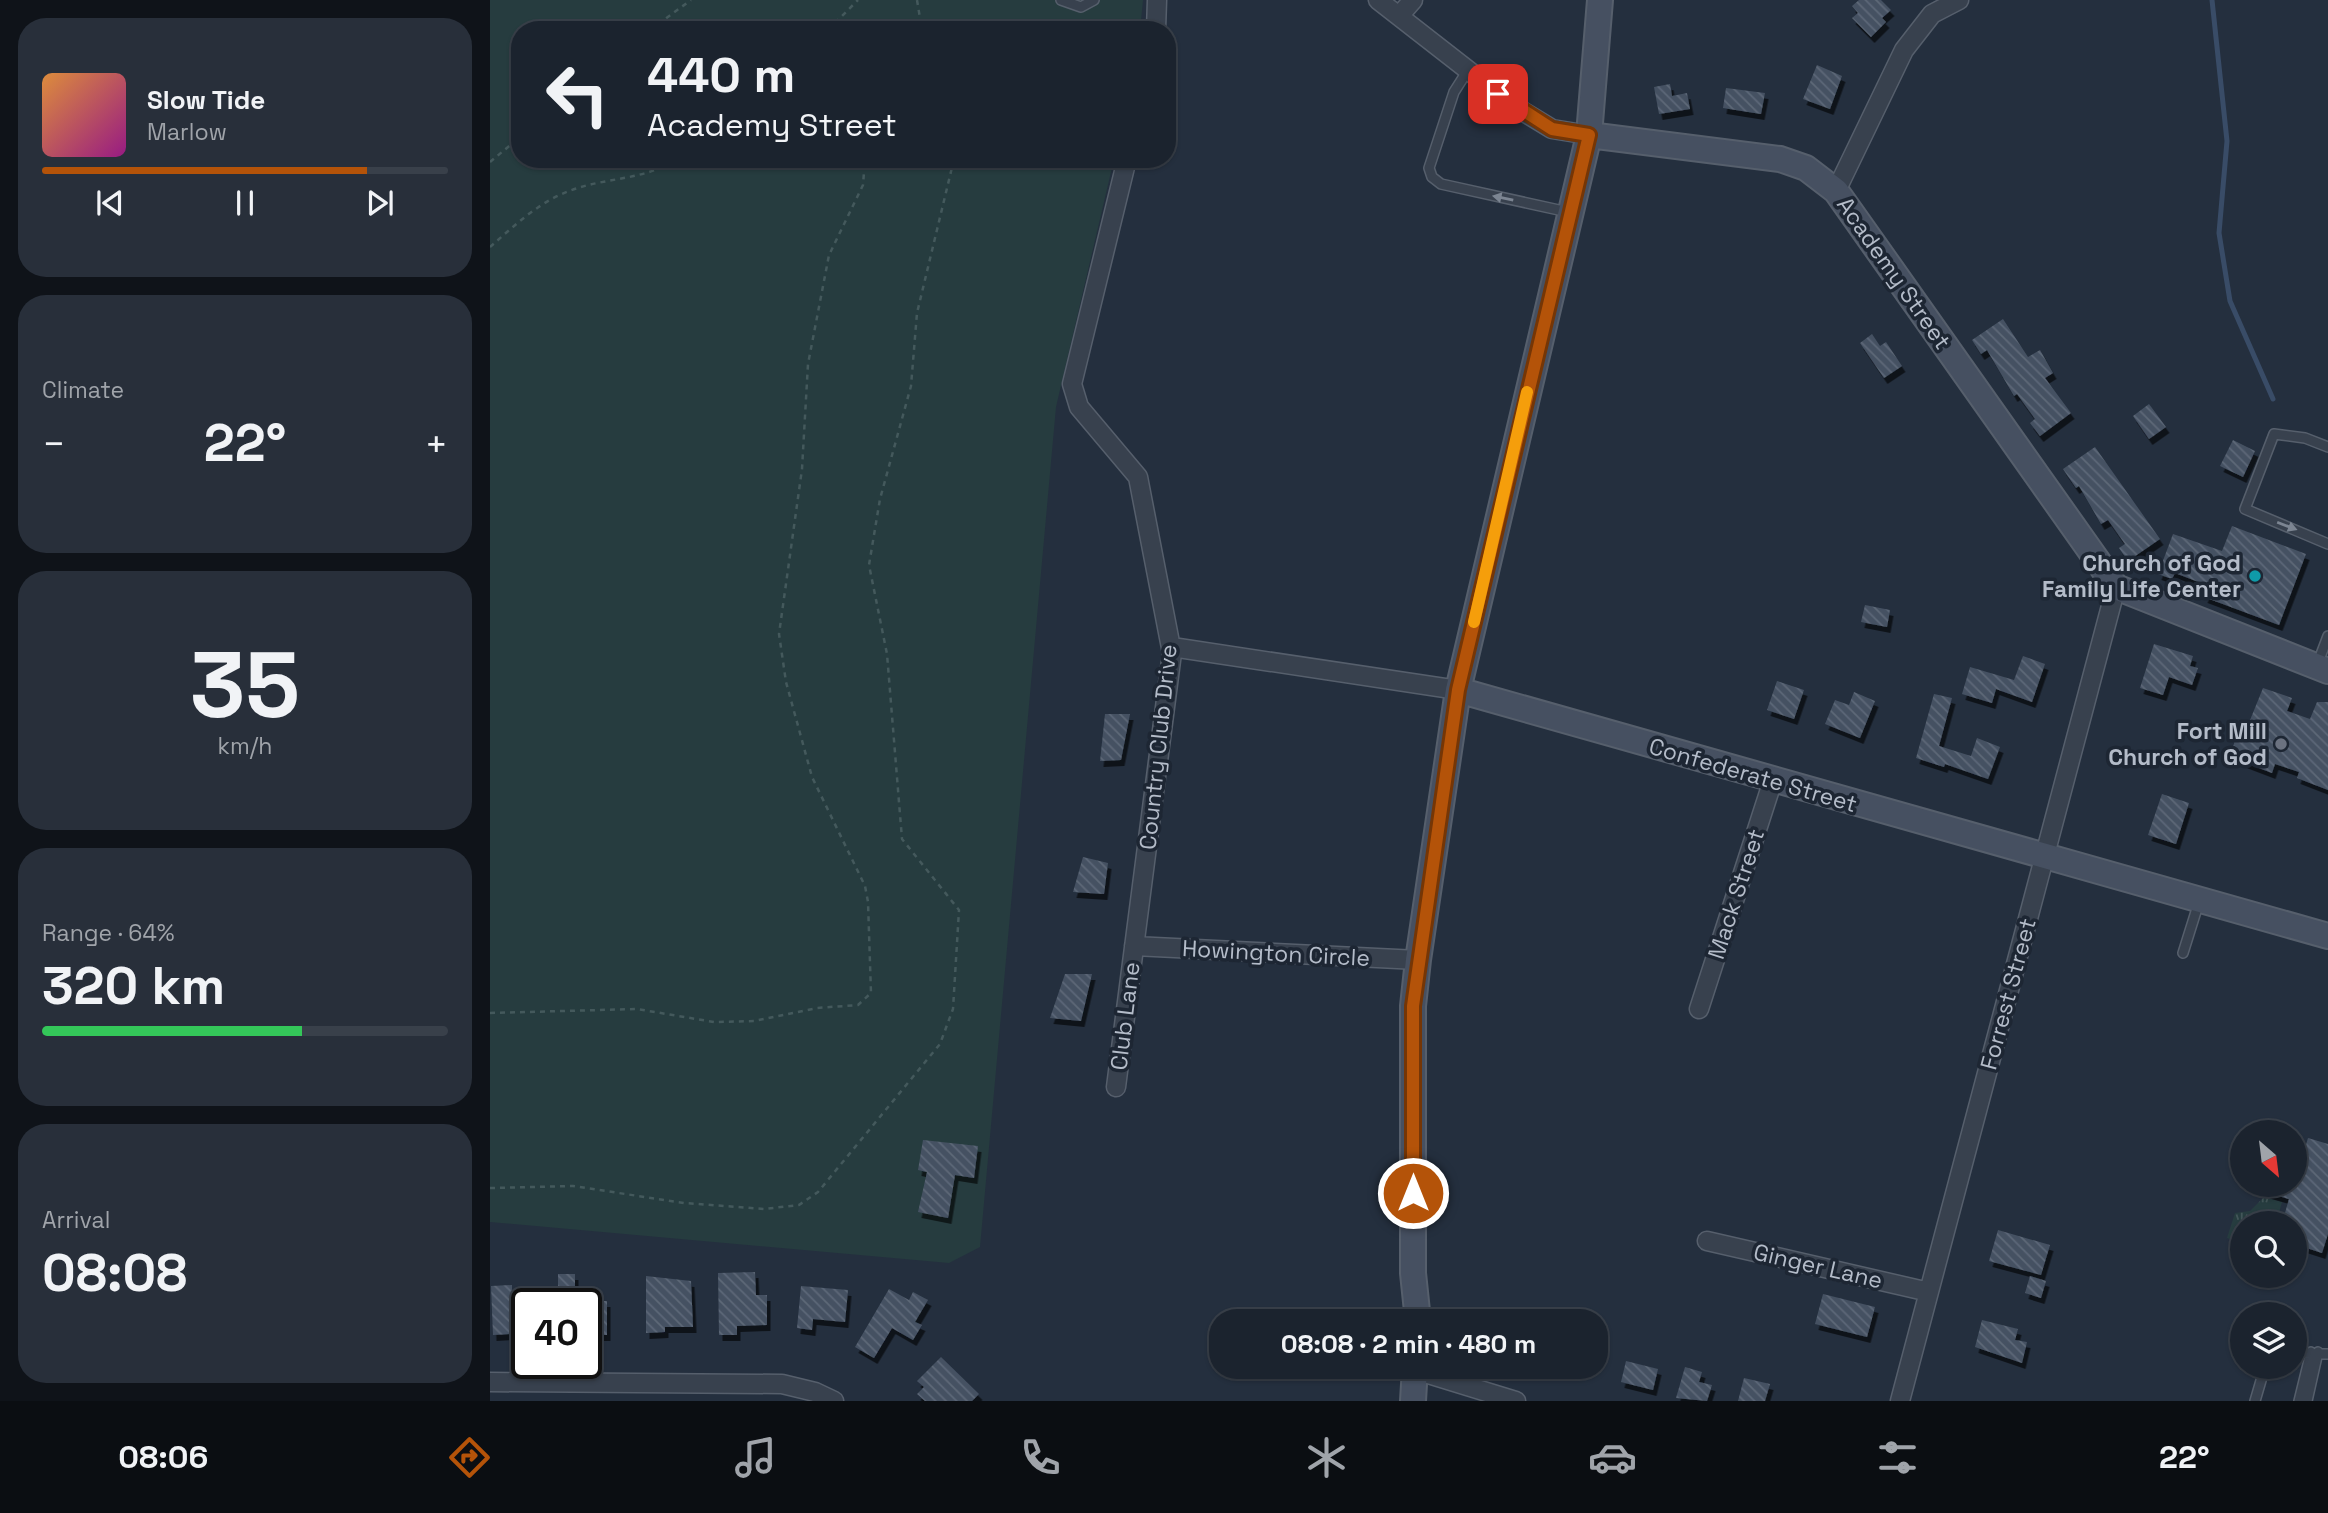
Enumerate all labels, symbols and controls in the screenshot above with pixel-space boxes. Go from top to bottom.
text: 440 m [647,44,795,106]
icon: left [532,49,623,140]
pin [1468,64,1528,124]
icon: arrive [1479,75,1517,113]
text: Slow Tide [147,83,265,117]
text: Academy Street [647,105,897,145]
text: Marlow [147,117,227,147]
icon: previous [91,184,129,222]
icon: pause [226,184,264,222]
icon: next [361,184,399,222]
street label: Academy Street [1830,191,1958,355]
one-way arrow [1492,192,1514,203]
text: Climate [42,375,124,405]
text: 22° [204,410,286,476]
text: − [42,420,66,468]
text: + [424,420,448,468]
one-way arrow [2276,520,2297,531]
place label: Church of God Family Life Center [2042,548,2241,604]
marker: Church of God Family Life Center [2247,568,2263,584]
text: 35 [190,627,300,744]
street label: Country Club Drive [1132,643,1184,851]
place label: Fort Mill Church of God [2108,716,2267,772]
text: km/h [218,731,272,761]
street label: Confederate Street [1645,731,1861,819]
marker: Fort Mill Church of God [2273,736,2289,752]
street label: Mack Street [1701,825,1771,963]
street label: Forrest Street [1973,915,2043,1073]
text: Range · 64% [42,918,175,948]
street label: Howington Circle [1181,933,1371,973]
text: 320 km [42,953,225,1019]
street label: Club Lane [1103,960,1147,1072]
north arrow [2230,1120,2306,1197]
map controls [2230,1120,2307,1379]
position arrow [1376,1156,1450,1230]
text: Arrival [42,1205,110,1235]
button: search [2230,1211,2307,1288]
street label: Ginger Lane [1751,1237,1885,1295]
text: 08:08 [42,1240,187,1306]
speed limit sign: 40 [511,1288,602,1379]
button: layers [2230,1302,2307,1379]
text: 08:08 · 2 min · 480 m [1281,1327,1536,1361]
icon: directions [445,1433,494,1482]
icon: music [731,1433,780,1482]
icon: phone [1016,1433,1065,1482]
icon: climate [1302,1433,1351,1482]
icon: car [1588,1433,1637,1482]
icon: filters [1873,1433,1922,1482]
text: 08:06 [118,1437,208,1477]
text: 22° [2159,1437,2210,1477]

